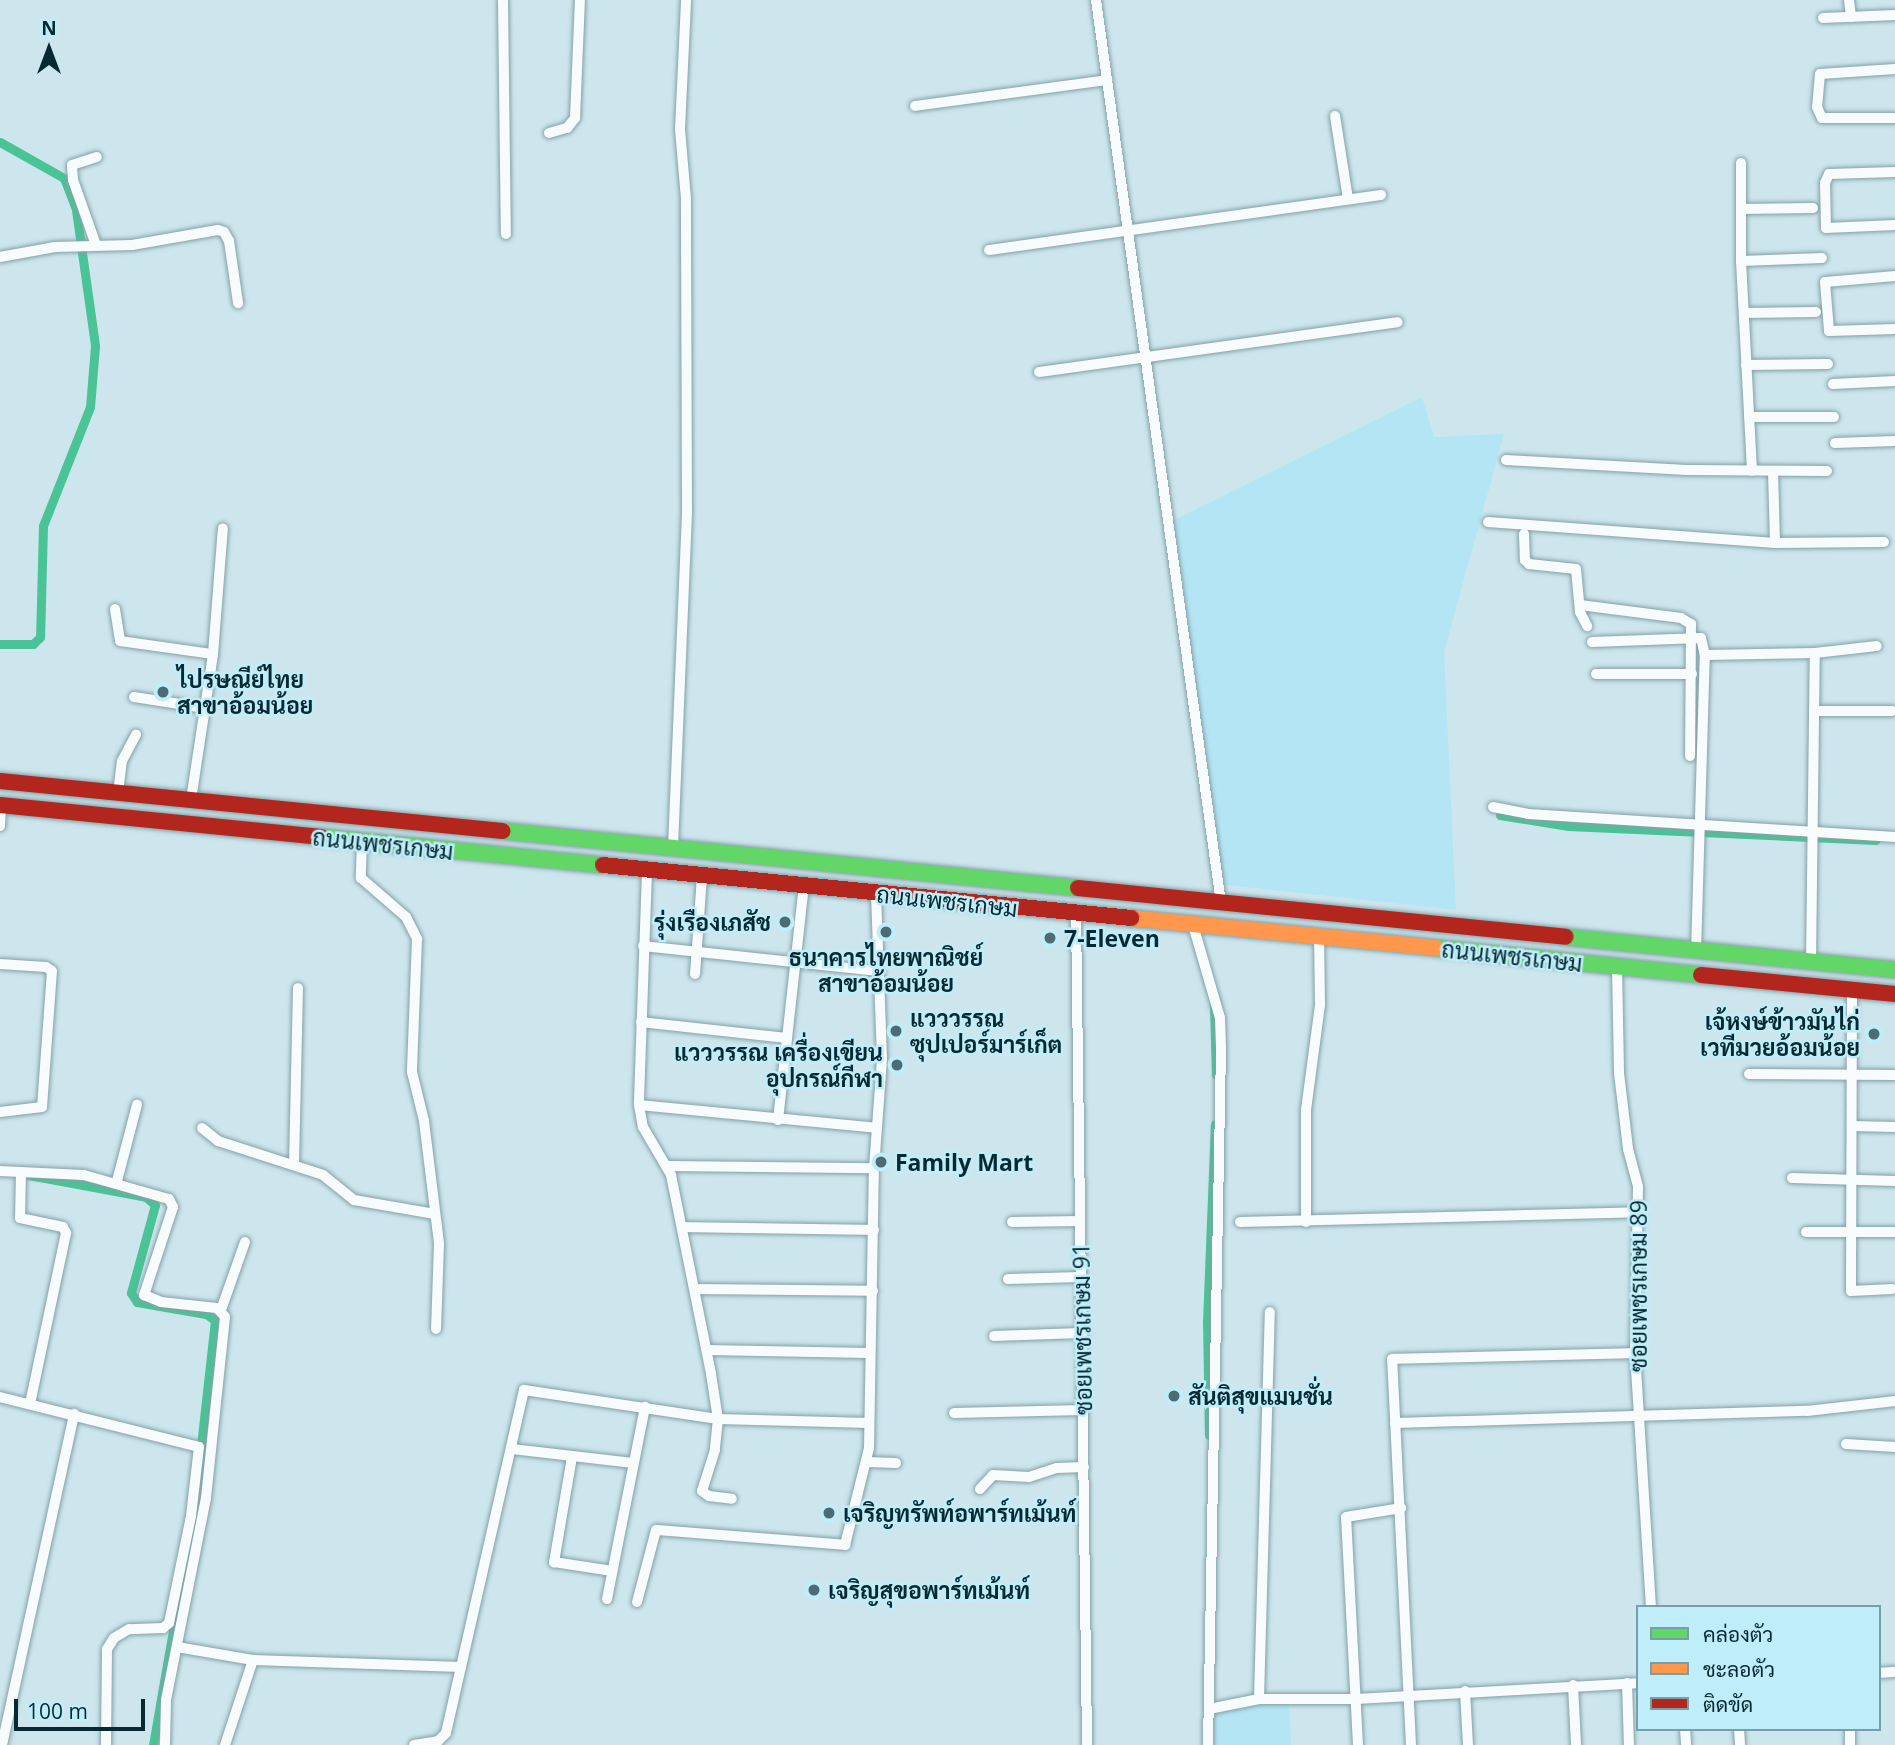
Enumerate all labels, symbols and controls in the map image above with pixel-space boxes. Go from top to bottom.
north arrow [14,14,84,84]
text: N [41,15,57,41]
place label: ไปรษณีย์ไทย สาขาอ้อมน้อย [177,665,313,719]
marker: ไปรษณีย์ไทย สาขาอ้อมน้อย [155,684,171,700]
street label: ถนนเพชรเกษม [311,823,455,865]
street label: ถนนเพชรเกษม [875,880,1019,922]
place label: รุ่งเรืองเภสัช [654,908,771,936]
marker: รุ่งเรืองเภสัช [777,914,793,930]
marker: ธนาคารไทยพาณิชย์ สาขาอ้อมน้อย [878,924,894,940]
place label: 7-Eleven [1064,924,1160,952]
marker: 7-Eleven [1042,930,1058,946]
street label: ถนนเพชรเกษม [1440,935,1584,977]
place label: ธนาคารไทยพาณิชย์ สาขาอ้อมน้อย [789,943,983,997]
place label: แวววรรณ ซุปเปอร์มาร์เก็ต [910,1004,1062,1058]
place label: เจ้หงษ์ข้าวมันไก่ เวทีมวยอ้อมน้อย [1700,1007,1860,1061]
marker: แวววรรณ ซุปเปอร์มาร์เก็ต [888,1023,904,1039]
marker: เจ้หงษ์ข้าวมันไก่ เวทีมวยอ้อมน้อย [1866,1026,1882,1042]
place label: แวววรรณ เครื่องเขียน อุปกรณ์กีฬา [674,1038,883,1092]
marker: แวววรรณ เครื่องเขียน อุปกรณ์กีฬา [889,1057,905,1073]
place label: Family Mart [895,1148,1033,1176]
marker: Family Mart [873,1154,889,1170]
street label: ซอยเพชรเกษม 89 [1624,1200,1652,1372]
street label: ซอยเพชรเกษม 91 [1067,1243,1097,1415]
place label: สันติสุขแมนชั่น [1188,1382,1333,1410]
marker: สันติสุขแมนชั่น [1166,1388,1182,1404]
place label: เจริญทรัพท์อพาร์ทเม้นท์ [843,1499,1076,1527]
marker: เจริญทรัพท์อพาร์ทเม้นท์ [821,1505,837,1521]
place label: เจริญสุขอพาร์ทเม้นท์ [828,1576,1030,1604]
marker: เจริญสุขอพาร์ทเม้นท์ [806,1582,822,1598]
legend [1636,1605,1881,1731]
text: คล่องตัว [1703,1620,1773,1648]
text: ชะลอตัว [1703,1655,1775,1683]
scale bar [18,1686,149,1730]
text: ติดขัด [1703,1690,1753,1718]
text: 100 m [27,1697,88,1725]

